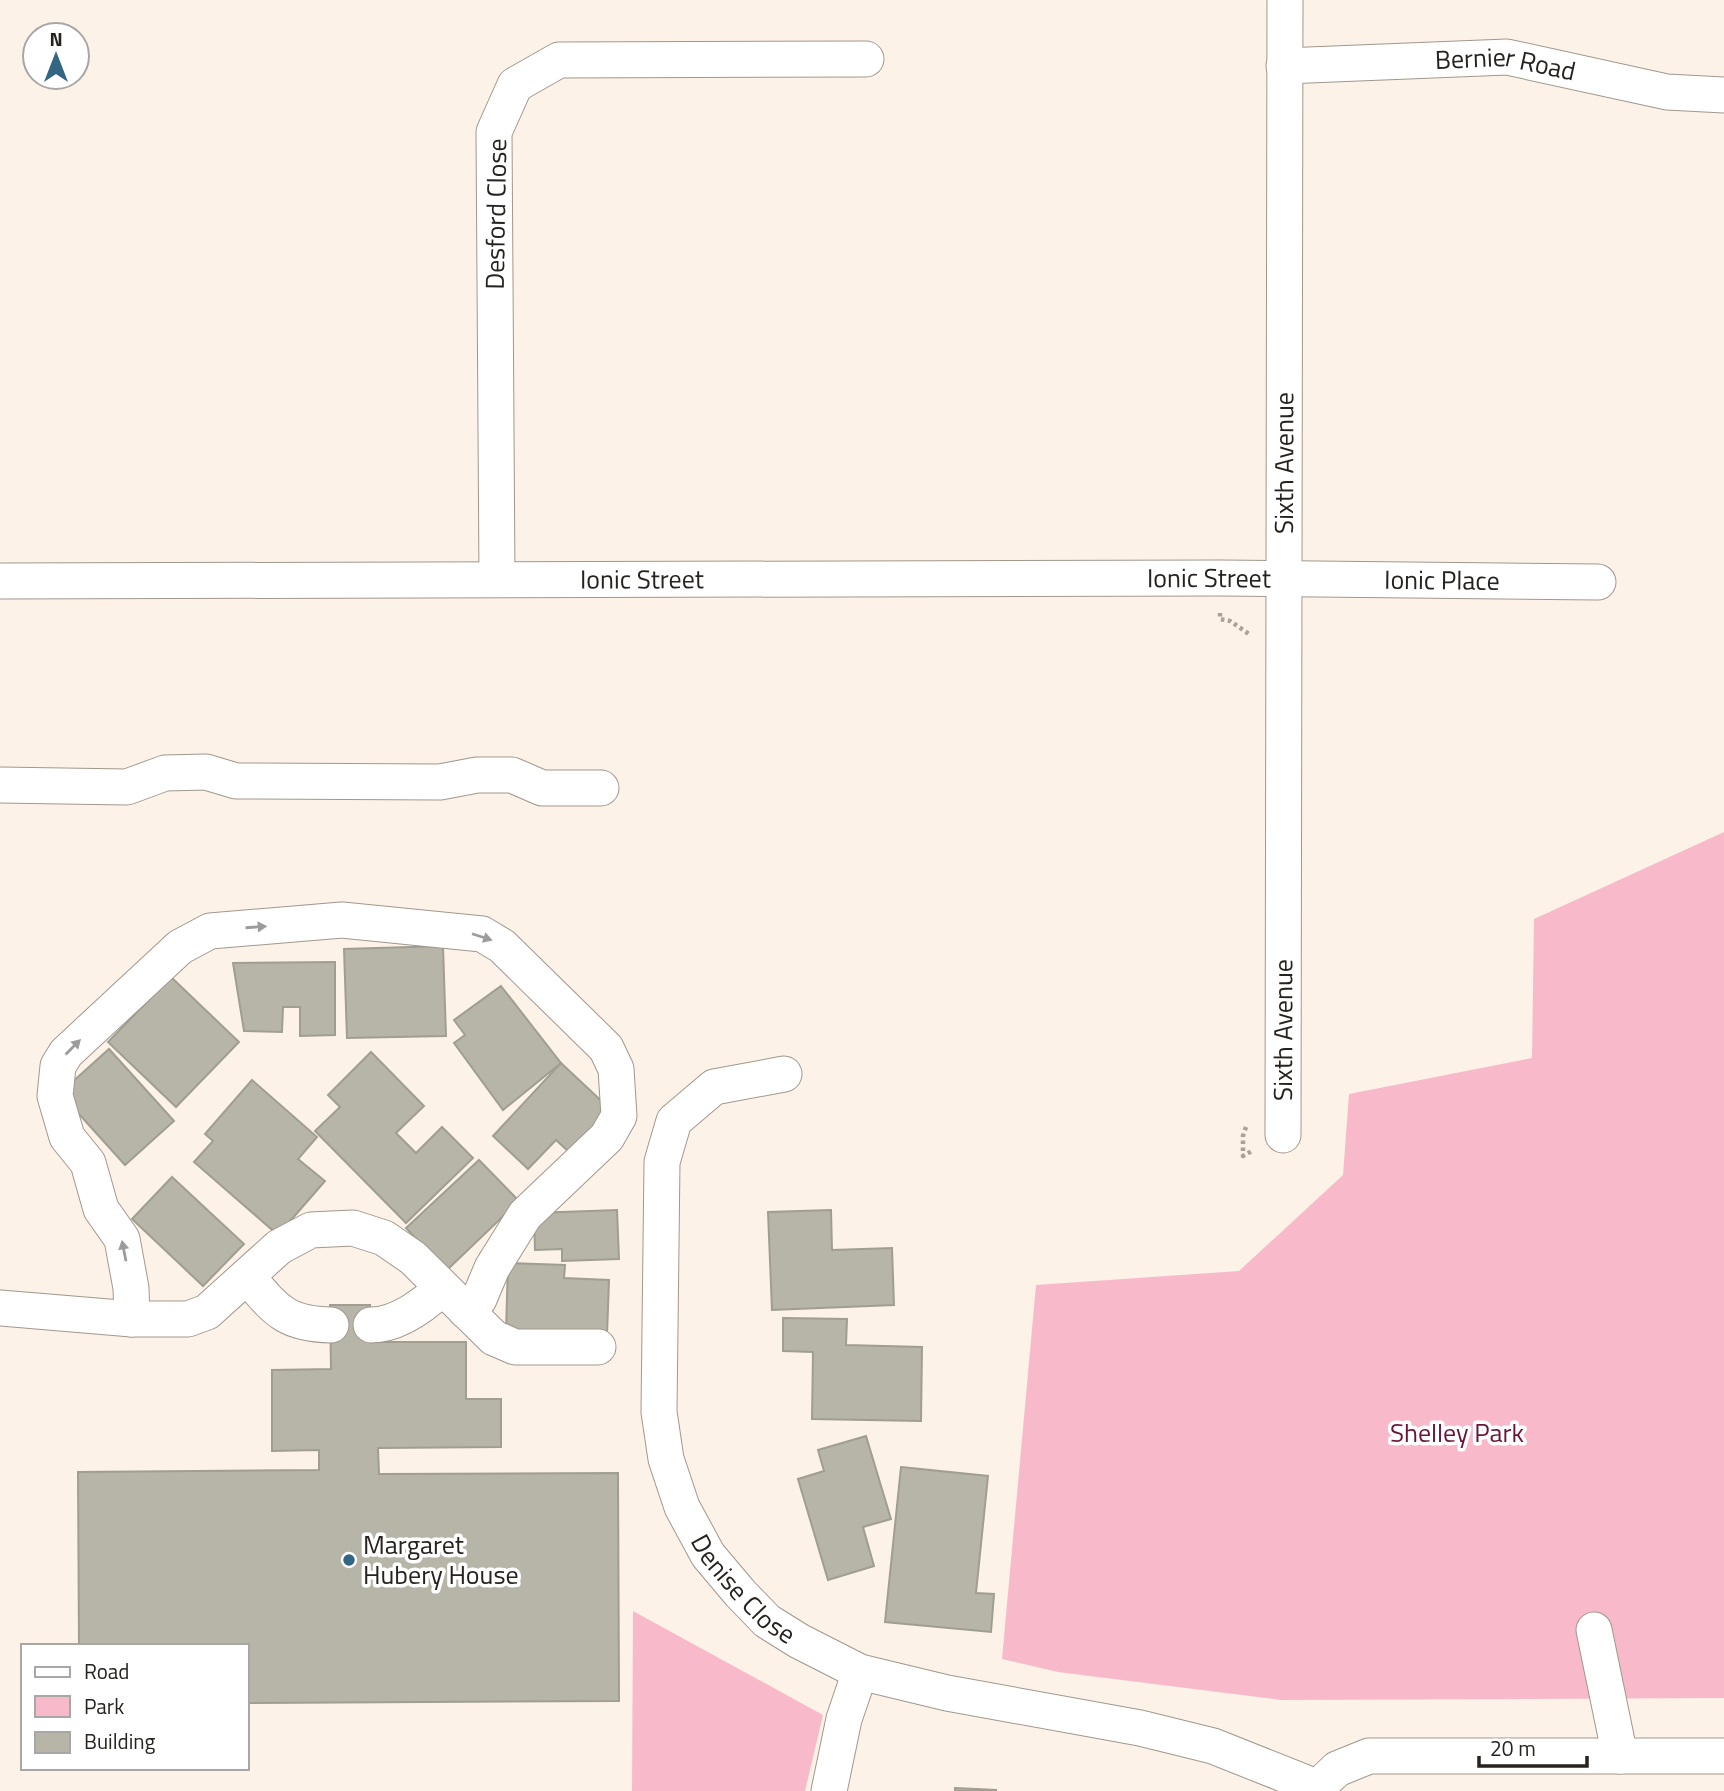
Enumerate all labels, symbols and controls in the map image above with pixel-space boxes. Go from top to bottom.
north arrow [21,21,91,91]
text: N [49,24,63,53]
street label: Bernier Road [1434,37,1580,90]
street label: Desford Close [475,138,516,290]
street label: Sixth Avenue [1264,392,1303,534]
street label: Ionic Street [1147,558,1271,598]
street label: Ionic Street [580,559,704,599]
street label: Ionic Place [1384,560,1500,600]
one-way arrow [246,921,268,932]
one-way arrow [472,932,493,943]
street label: Sixth Avenue [1263,959,1302,1101]
one-way arrow [64,1040,81,1056]
one-way arrow [118,1240,129,1262]
park label: Shelley Park [1390,1413,1524,1452]
place label: Margaret Hubery House [363,1525,519,1594]
street label: Denise Close [681,1527,803,1653]
marker: Margaret Hubery House [341,1552,357,1568]
legend [21,1644,248,1770]
text: Road [84,1655,129,1687]
text: Park [84,1690,124,1722]
scale bar [1479,1724,1588,1768]
text: Building [84,1725,156,1757]
text: 20 m [1490,1732,1536,1764]

